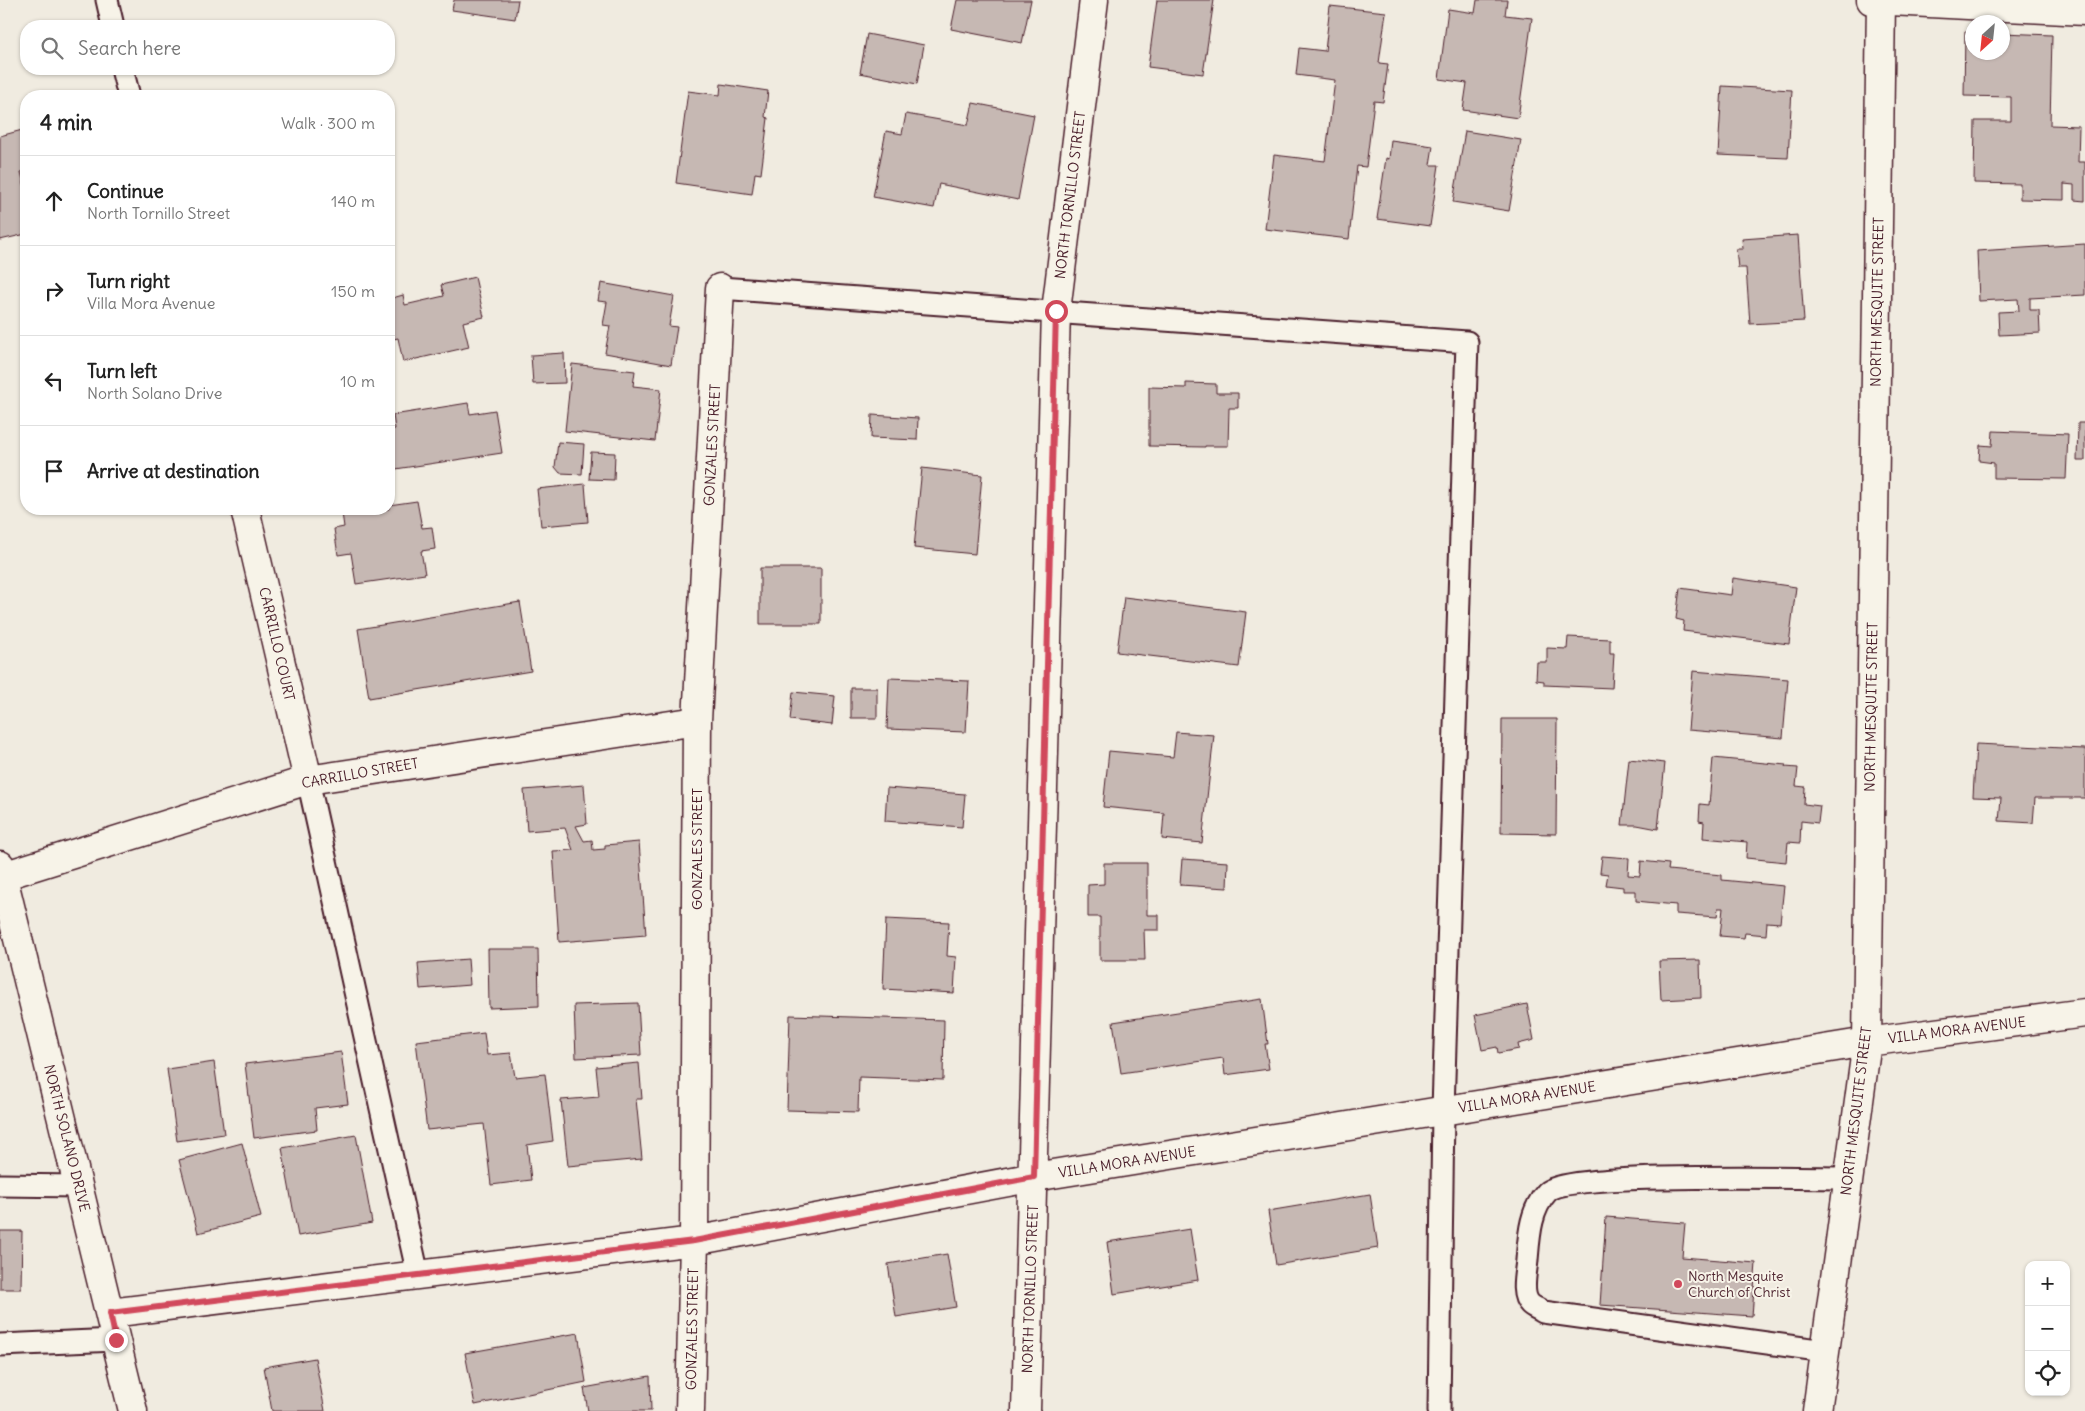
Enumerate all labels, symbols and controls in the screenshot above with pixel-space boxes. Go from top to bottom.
north arrow [1965,15,2010,60]
search box [20,20,395,75]
icon: search [38,34,66,62]
text: Search here [78,36,181,60]
text: 4 min [40,109,92,136]
street label: NORTH TORNILLO STREET [1051,110,1089,280]
text: Walk · 300 m [281,113,375,133]
text: Continue [87,179,164,203]
icon: ahead [40,187,68,215]
text: 140 m [331,191,375,211]
text: North Tornillo Street [87,203,230,223]
street label: NORTH MESQUITE STREET [1867,217,1887,387]
text: Turn right [87,269,170,293]
icon: right [40,277,68,305]
text: 150 m [331,281,375,301]
text: Villa Mora Avenue [87,293,215,313]
route start [1045,300,1068,323]
text: Turn left [87,359,157,383]
icon: left [40,367,68,395]
text: 10 m [340,371,375,391]
text: North Solano Drive [87,383,222,403]
street label: GONZALES STREET [700,384,724,506]
icon: arrive [40,457,68,485]
text: Arrive at destination [87,459,260,483]
street label: CARRILLO COURT [255,585,299,703]
street label: NORTH MESQUITE STREET [1861,622,1881,792]
street label: CARRILLO STREET [300,754,420,792]
street label: GONZALES STREET [688,788,706,910]
street label: VILLA MORA AVENUE [1887,1013,2027,1047]
street label: NORTH MESQUITE STREET [1837,1026,1875,1196]
street label: NORTH SOLANO DRIVE [40,1063,94,1213]
street label: VILLA MORA AVENUE [1457,1077,1597,1117]
street label: VILLA MORA AVENUE [1057,1142,1197,1182]
street label: NORTH TORNILLO STREET [1018,1204,1042,1374]
map controls [2025,1261,2070,1396]
button: + [2025,1261,2070,1306]
place label: North Mesquite Church of Christ [1688,1267,1791,1301]
street label: GONZALES STREET [682,1268,702,1390]
marker: North Mesquite Church of Christ [1672,1278,1684,1290]
button: − [2025,1306,2070,1351]
route end [105,1329,128,1352]
button: locate [2025,1351,2070,1396]

